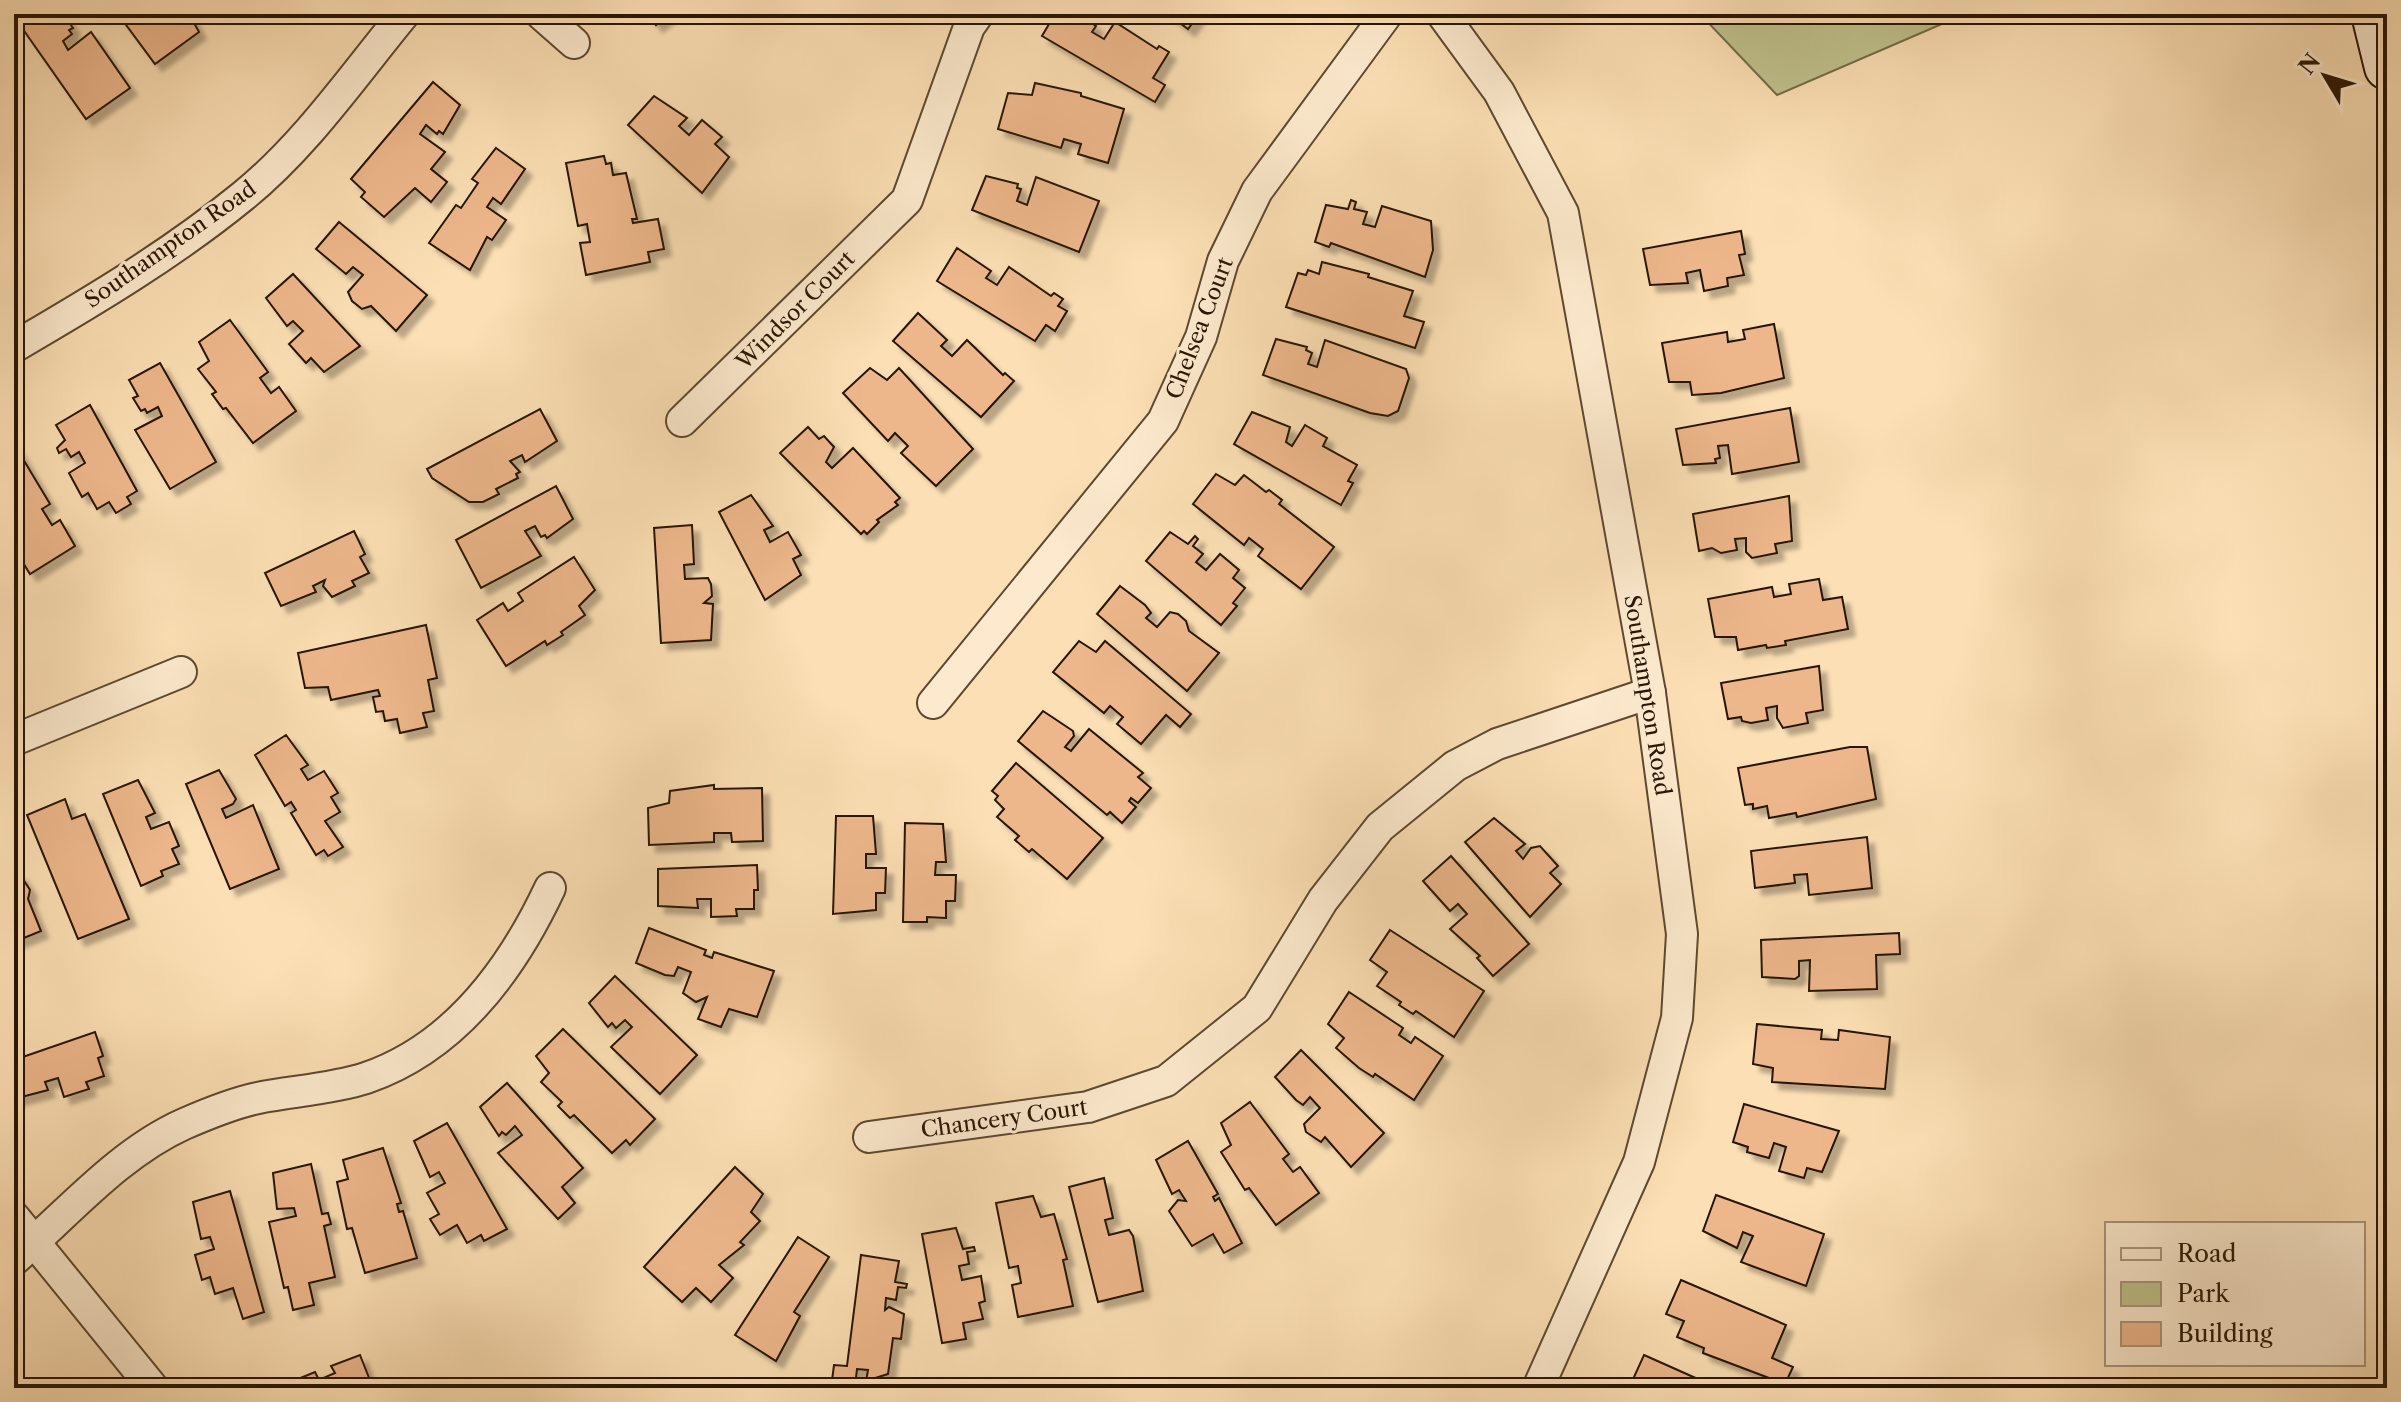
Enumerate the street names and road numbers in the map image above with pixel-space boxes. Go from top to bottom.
street label: Southampton Road [80,175,261,314]
street label: Windsor Court [730,245,860,376]
street label: Chelsea Court [1160,253,1239,403]
street label: Southampton Road [1618,593,1677,797]
street label: Chancery Court [919,1093,1089,1144]

